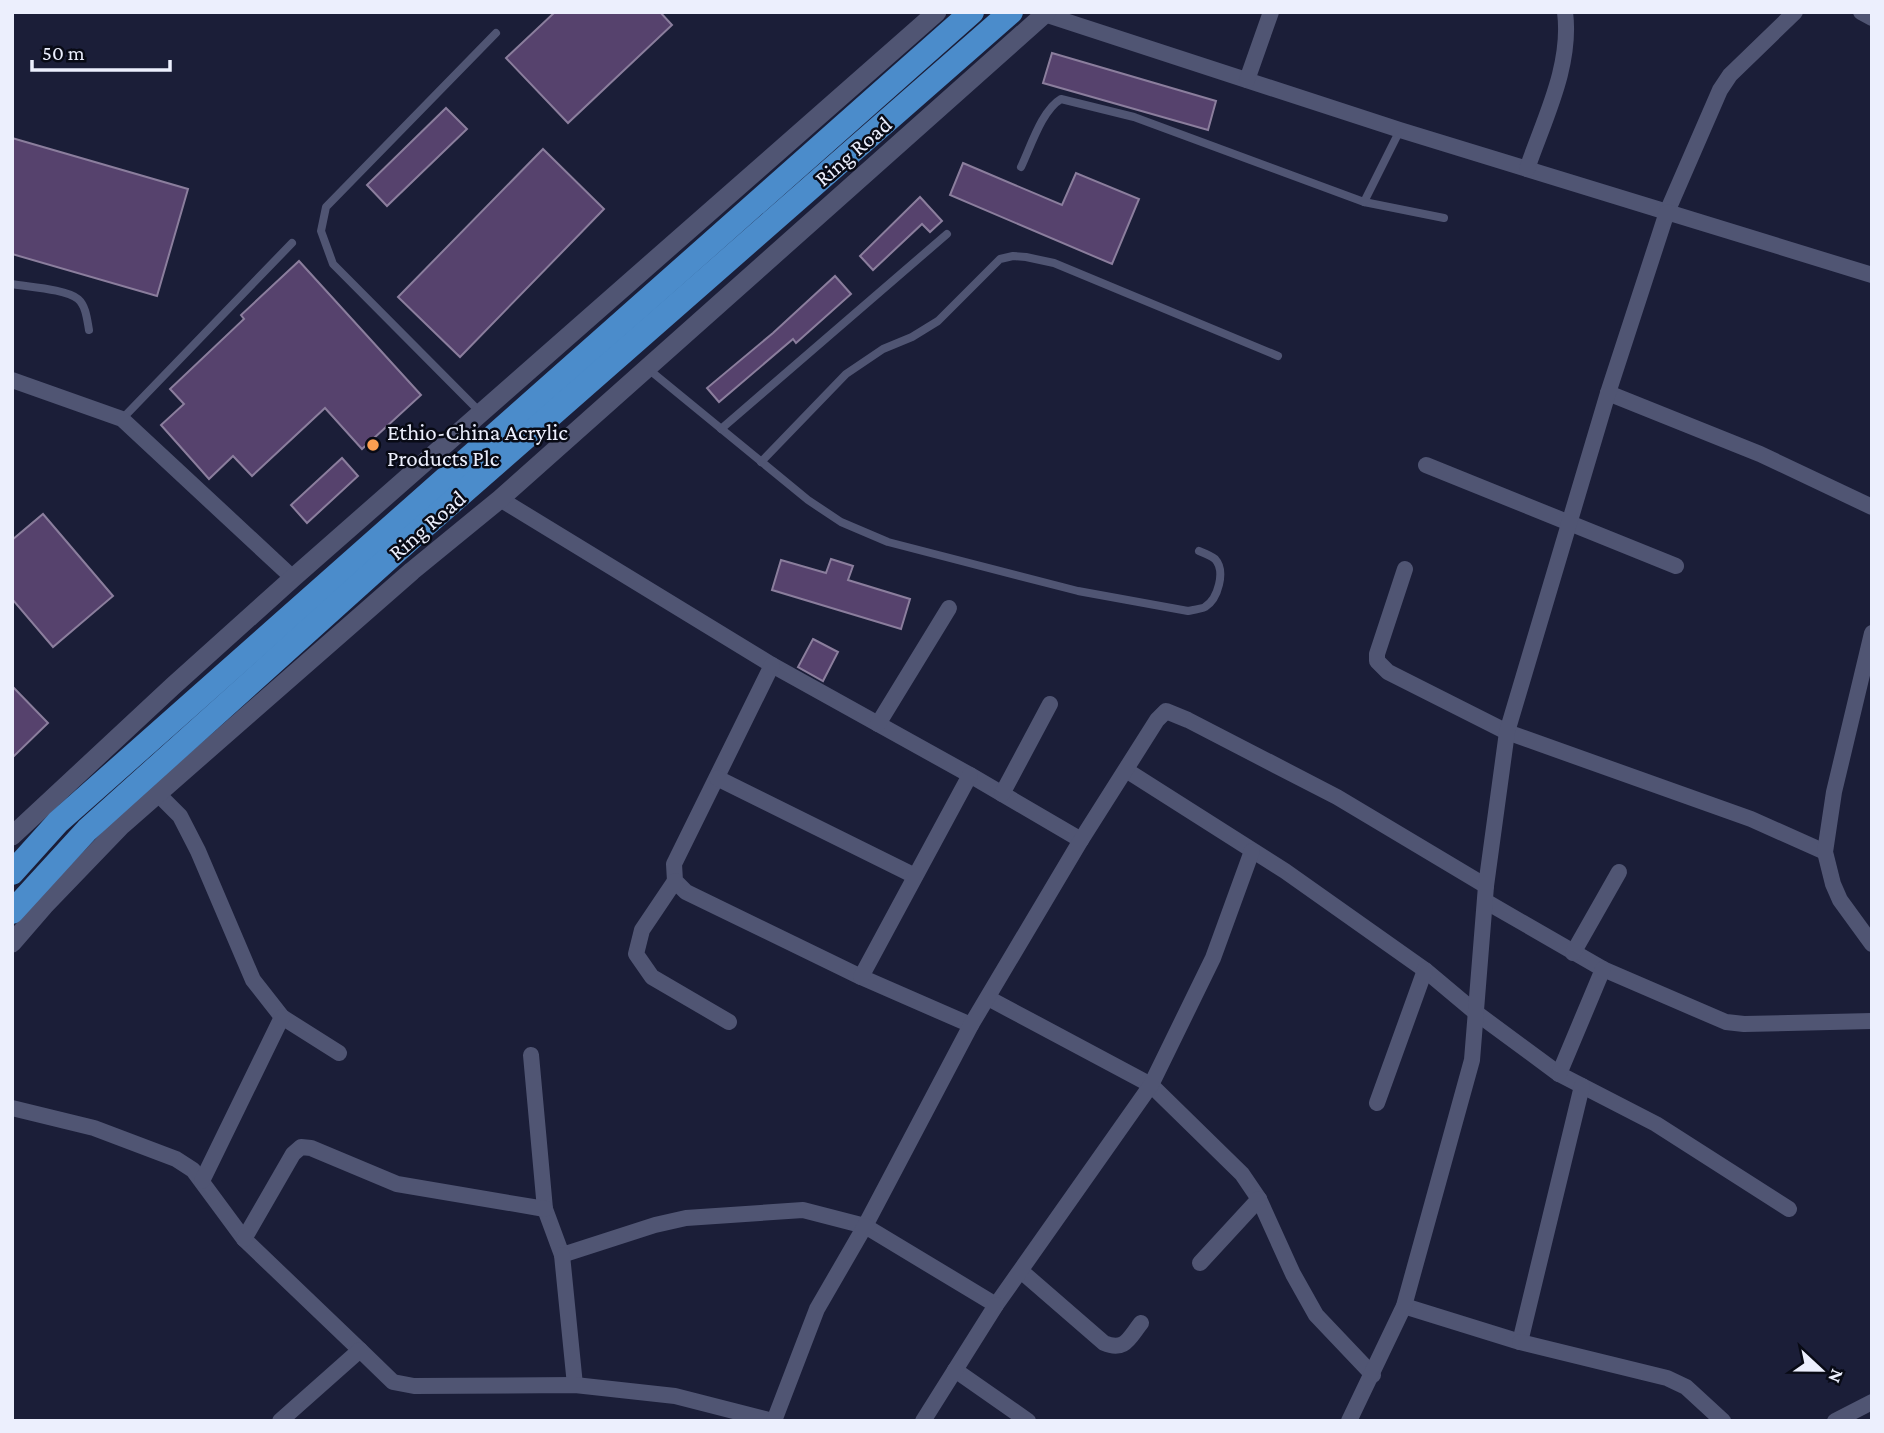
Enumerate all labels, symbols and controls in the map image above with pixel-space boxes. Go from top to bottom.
scale bar [32,28,170,72]
text: 50 m [42,41,85,65]
street label: Ring Road [809,111,897,191]
place label: Ethio-China Acrylic Products Plc [387,419,568,471]
marker: Ethio-China Acrylic Products Plc [365,437,381,453]
street label: Ring Road [383,485,471,565]
north arrow [1786,1335,1856,1405]
text: N [1824,1366,1848,1386]

